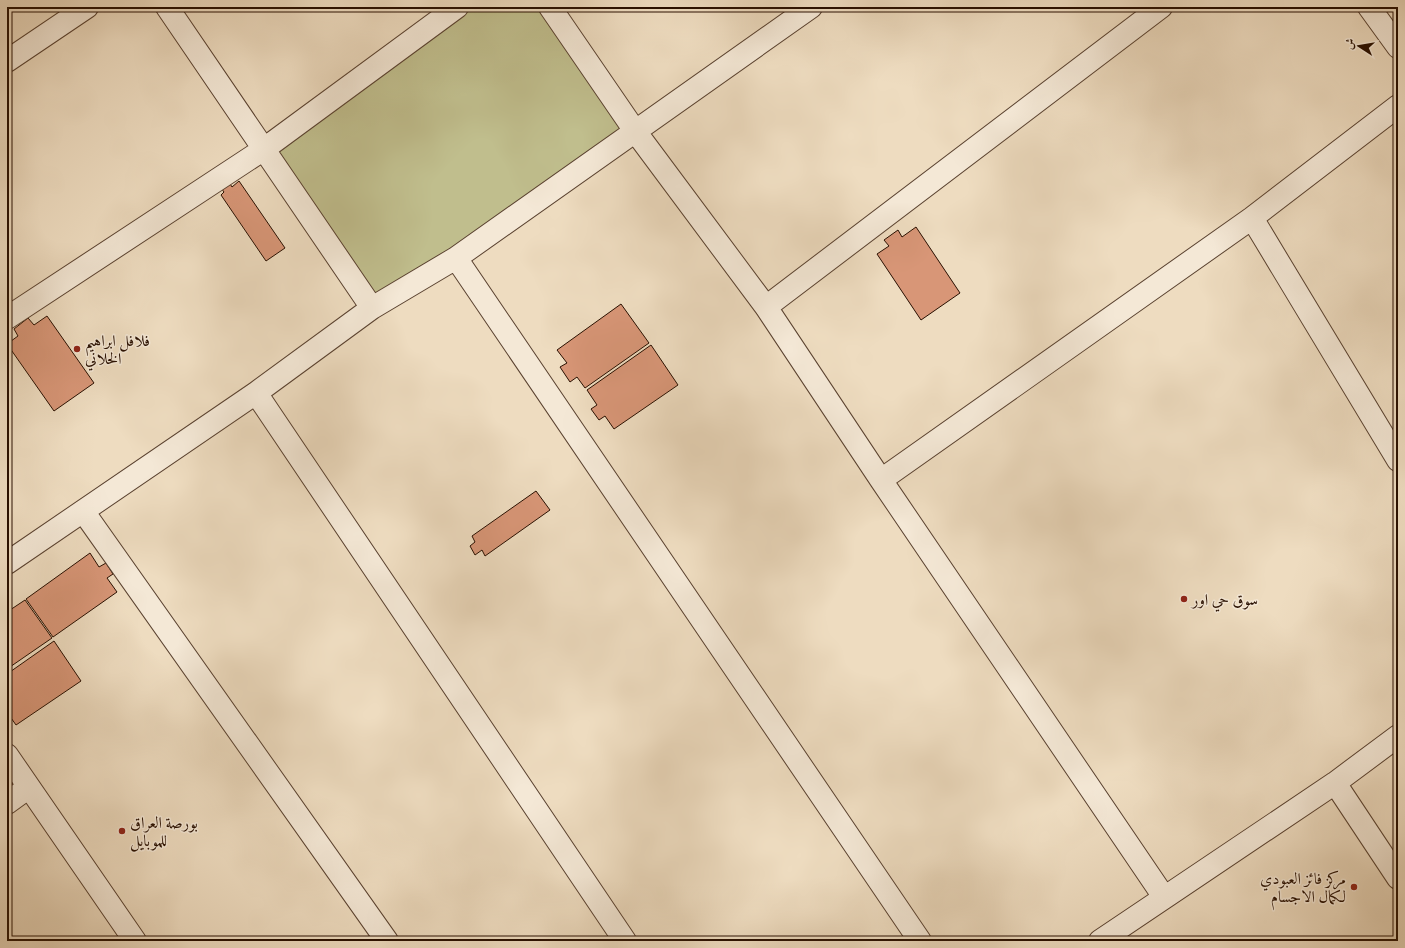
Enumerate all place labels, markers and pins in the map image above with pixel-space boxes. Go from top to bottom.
place label: فلافل ابراهيم الخلاني [85,331,150,371]
marker: فلافل ابراهيم الخلاني [72,344,82,354]
place label: سوق حي اور [1190,590,1258,612]
marker: سوق حي اور [1179,594,1189,604]
place label: بورصة العراق للموبايل [130,813,198,852]
marker: بورصة العراق للموبايل [117,826,127,836]
place label: مركز فائز العبودي لكمال الاجسام [1260,869,1346,911]
marker: مركز فائز العبودي لكمال الاجسام [1349,882,1359,892]

